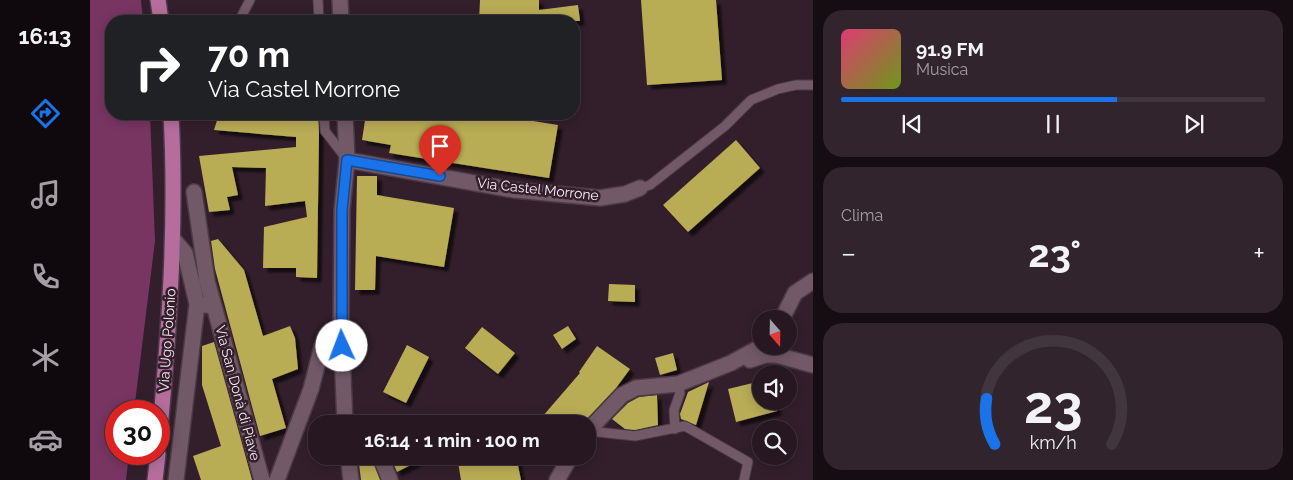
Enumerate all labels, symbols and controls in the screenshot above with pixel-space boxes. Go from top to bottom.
text: 16:13 [19,23,71,49]
text: 70 m [208,34,290,75]
icon: right [125,35,190,100]
text: 91.9 FM [916,38,984,60]
text: Musica [916,60,968,79]
text: Via Castel Morrone [208,76,400,102]
icon: directions [28,96,63,131]
icon: previous [898,110,926,138]
icon: pause [1039,110,1067,138]
icon: next [1180,110,1208,138]
pin [419,125,461,176]
icon: arrive [426,132,454,160]
street label: Via Castel Morrone [476,175,600,203]
icon: music [28,177,63,212]
text: Clima [841,206,883,225]
text: 23° [1028,231,1081,276]
text: − [841,237,856,270]
text: + [1253,237,1265,270]
icon: phone [28,259,63,294]
street label: Via Ugo Polonio [155,288,179,392]
north arrow [752,310,798,355]
map controls [752,310,797,465]
position arrow [315,319,367,371]
street label: Via San Donà di Piave [212,324,264,462]
icon: climate [28,340,63,375]
button: sound [752,365,797,410]
text: 23 [1024,374,1082,435]
speed limit sign: 30 [105,400,170,465]
button: search [752,420,797,465]
icon: car [28,422,63,457]
text: 16:14 · 1 min · 100 m [364,429,540,451]
text: km/h [1029,432,1077,453]

